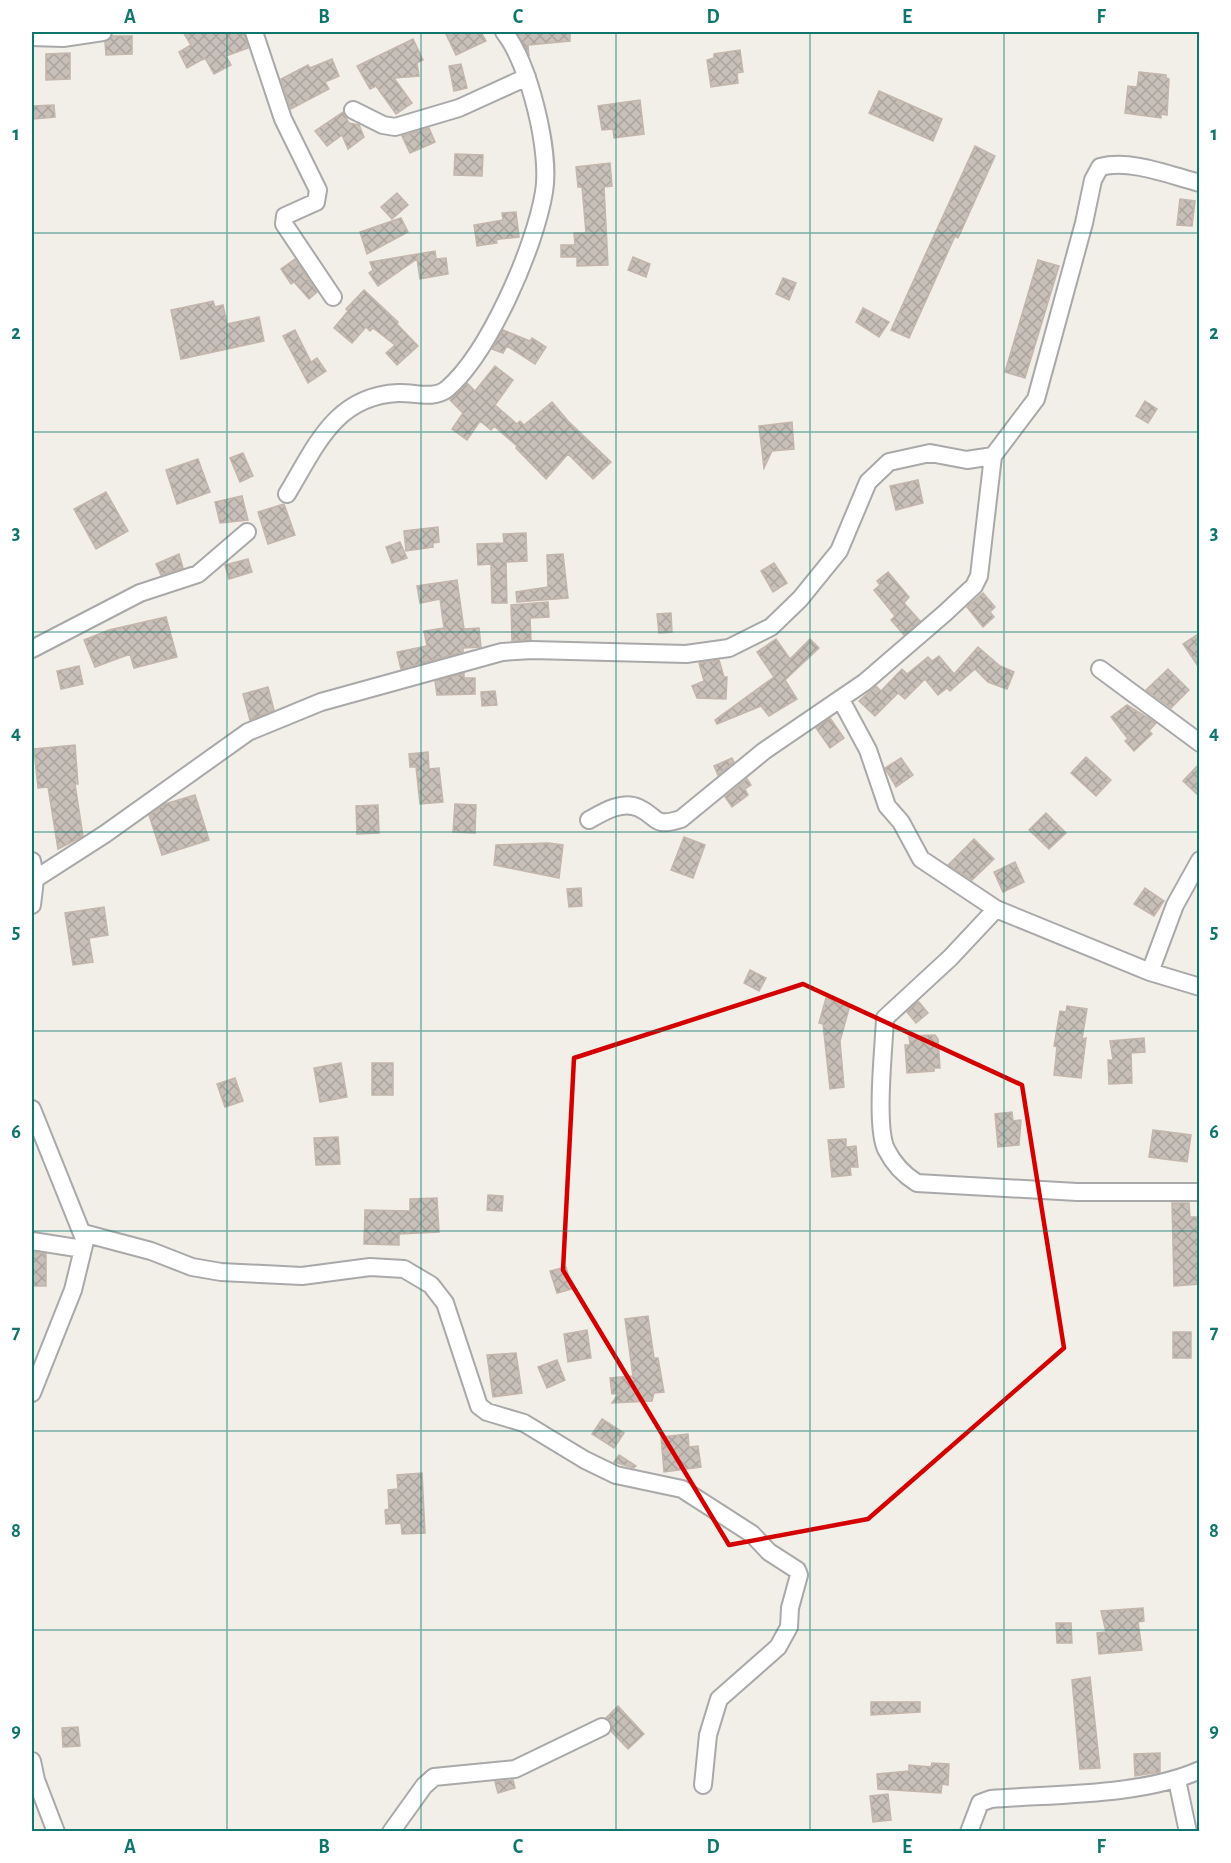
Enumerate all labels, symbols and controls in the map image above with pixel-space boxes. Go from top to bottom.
text: A [124,7,136,27]
text: B [318,7,330,27]
text: C [513,7,524,27]
text: D [706,7,720,27]
text: E [902,7,912,27]
text: F [1096,7,1106,27]
text: 1 [12,124,20,144]
text: 1 [1210,124,1218,144]
text: 2 [11,323,21,343]
text: 2 [1209,323,1219,343]
text: 3 [12,523,20,543]
text: 3 [1210,523,1218,543]
text: 4 [11,723,21,743]
text: 4 [1209,723,1219,743]
text: 5 [12,922,20,942]
text: 5 [1210,922,1218,942]
text: 6 [11,1122,21,1142]
text: 6 [1209,1122,1219,1142]
text: 7 [12,1322,21,1342]
text: 7 [1210,1322,1219,1342]
text: 8 [11,1521,21,1541]
text: 8 [1209,1521,1219,1541]
text: 9 [11,1721,21,1741]
text: 9 [1209,1721,1219,1741]
text: A [124,1837,136,1857]
text: B [318,1837,330,1857]
text: C [513,1837,524,1857]
text: D [706,1837,720,1857]
text: E [902,1837,912,1857]
text: F [1096,1837,1106,1857]

